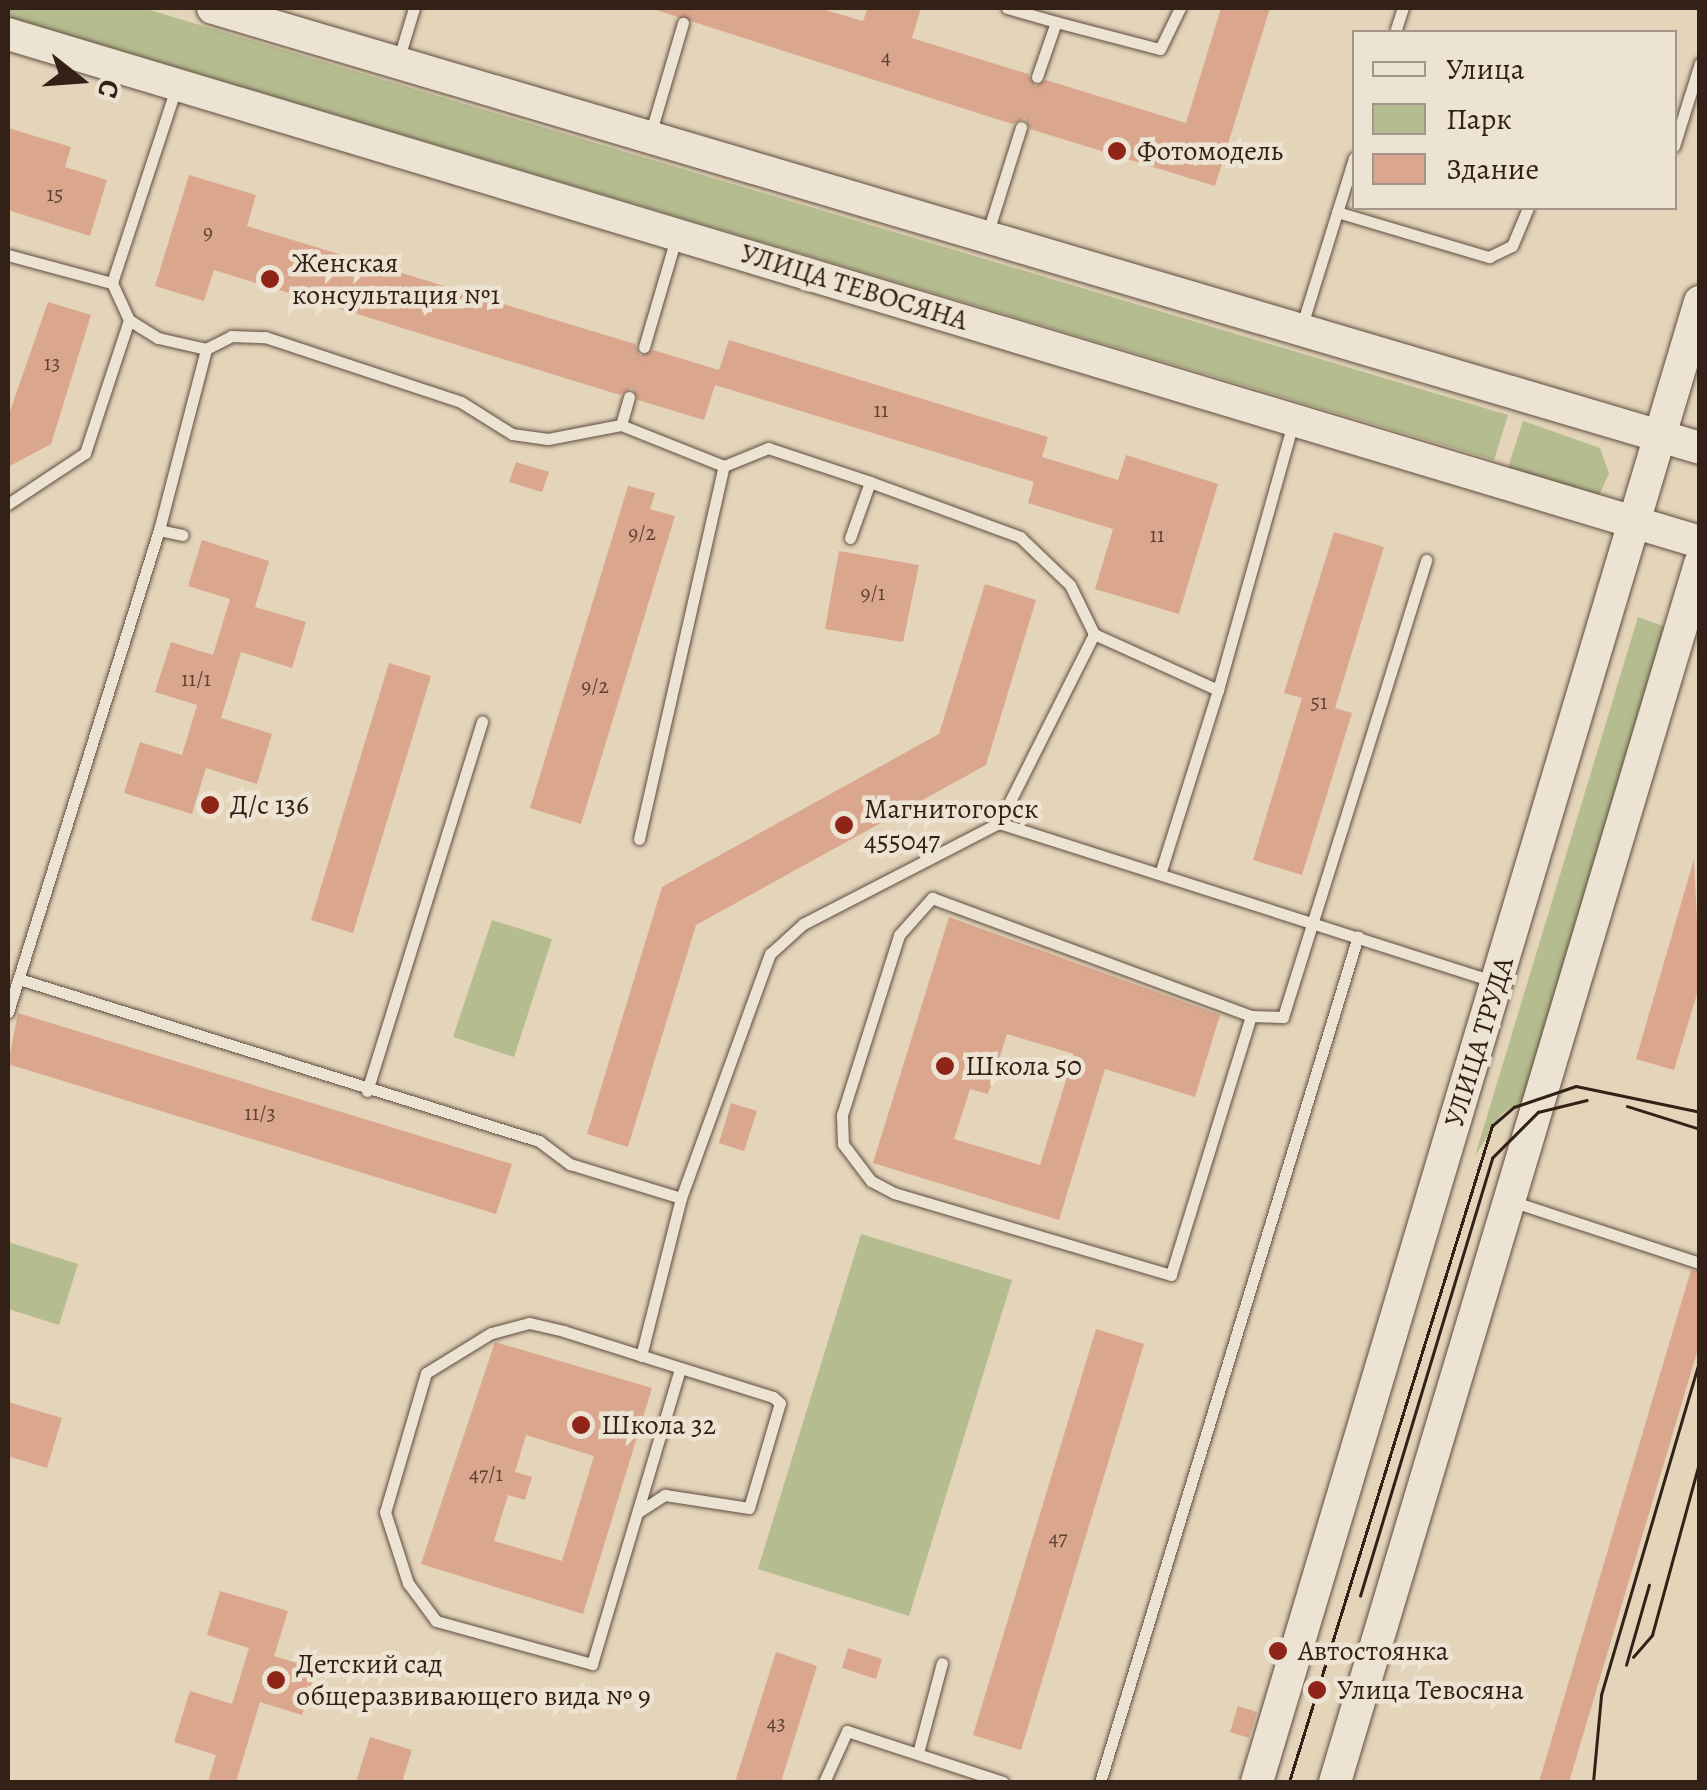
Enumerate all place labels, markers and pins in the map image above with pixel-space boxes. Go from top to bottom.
place label: Фотомодель [1137,134,1283,168]
marker: Фотомодель [1106,140,1128,162]
place label: Женская консультация №1 [292,246,500,312]
marker: Женская консультация №1 [257,266,283,292]
place label: Д/с 136 [230,788,309,822]
place label: Магнитогорск 455047 [864,792,1039,858]
marker: Д/с 136 [199,794,221,816]
marker: Магнитогорск 455047 [833,814,855,836]
place label: Школа 50 [965,1049,1082,1083]
marker: Школа 50 [934,1055,956,1077]
place label: Школа 32 [601,1408,716,1442]
marker: Школа 32 [570,1414,592,1436]
place label: Автостоянка [1298,1634,1449,1668]
marker: Автостоянка [1267,1640,1289,1662]
place label: Детский сад общеразвивающего вида № 9 [296,1647,651,1713]
marker: Детский сад общеразвивающего вида № 9 [265,1669,287,1691]
place label: Улица Тевосяна [1337,1673,1524,1707]
marker: Улица Тевосяна [1306,1679,1328,1701]

